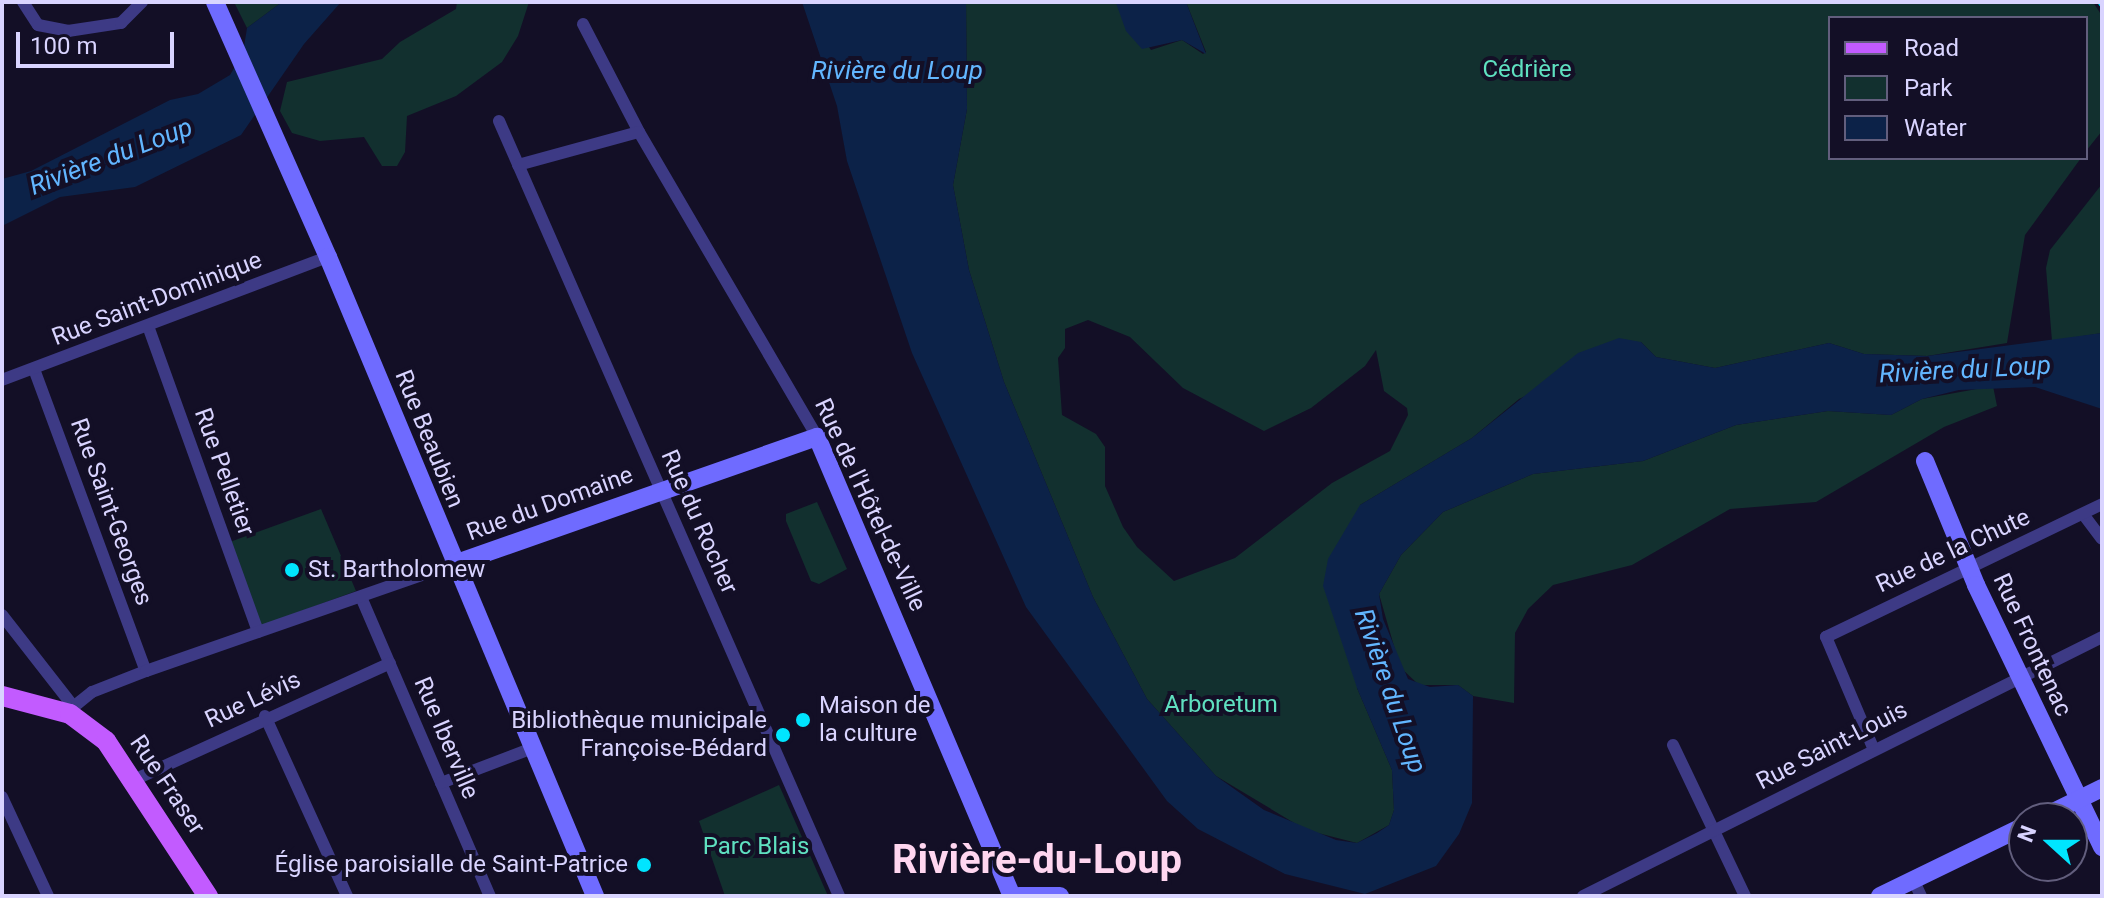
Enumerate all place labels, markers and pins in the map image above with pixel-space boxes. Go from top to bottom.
place label: St. Bartholomew [308,556,485,584]
marker: St. Bartholomew [283,561,301,579]
place label: Maison de la culture [819,692,930,748]
place label: Bibliothèque municipale Françoise-Bédard [511,707,767,763]
marker: Maison de la culture [794,711,812,729]
marker: Bibliothèque municipale Françoise-Bédard [774,726,792,744]
place label: Église paroisialle de Saint-Patrice [275,851,628,879]
marker: Église paroisialle de Saint-Patrice [635,856,653,874]

